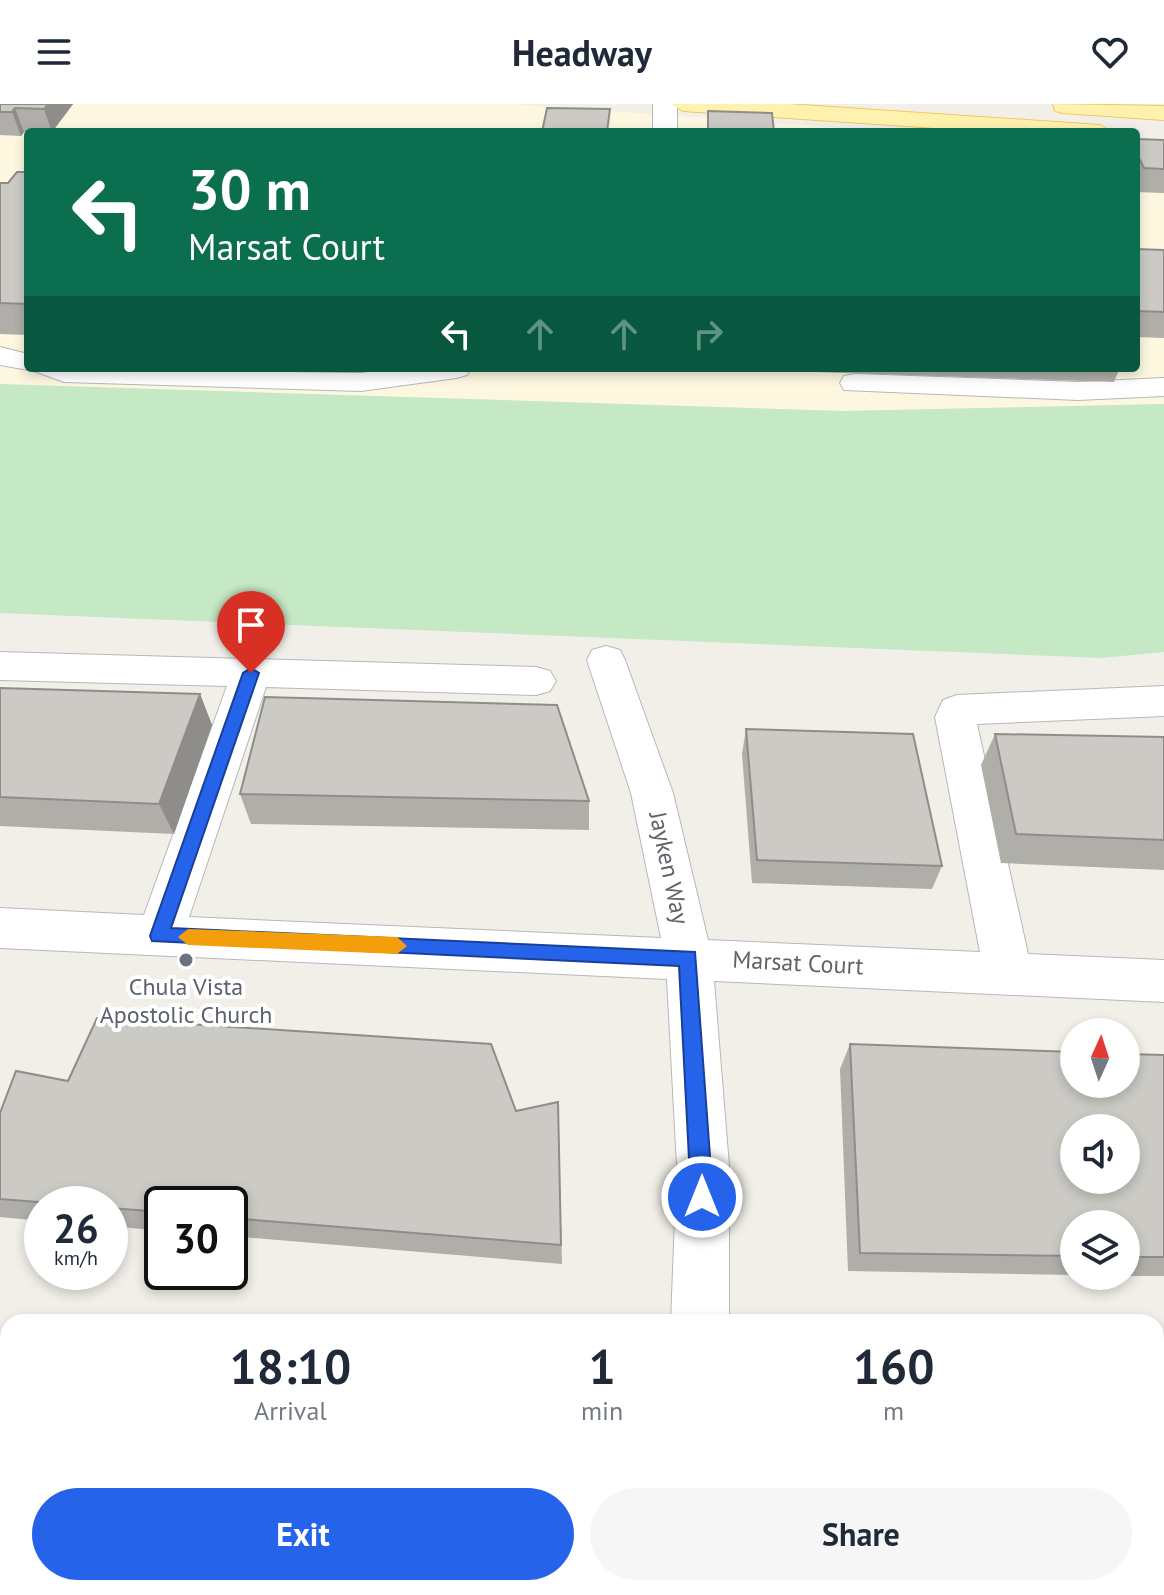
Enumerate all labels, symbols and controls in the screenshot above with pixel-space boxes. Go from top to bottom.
text: Headway [512,29,652,76]
icon: menu [32,30,76,74]
icon: heart [1088,30,1132,74]
text: 30 m [188,153,311,225]
icon: left [56,160,160,264]
text: Marsat Court [188,223,385,270]
icon: left [434,312,478,356]
icon: ahead [518,312,562,356]
icon: ahead [602,312,646,356]
icon: right [686,312,730,356]
pin [217,591,285,673]
icon: arrive [229,603,273,647]
street label: Jayken Way [642,808,697,927]
street label: Marsat Court [732,944,864,981]
marker: Chula Vista Apostolic Church [177,951,195,969]
place label: Chula Vista Apostolic Church [100,971,272,1030]
north arrow [1060,1018,1140,1098]
map controls [1060,1018,1140,1290]
button: sound [1060,1114,1140,1194]
position arrow [660,1155,744,1239]
speed limit sign: 30 [144,1186,248,1290]
text: 26 [53,1202,99,1254]
button: layers [1060,1210,1140,1290]
text: km/h [54,1245,98,1271]
text: 18:10 [230,1335,351,1397]
text: 1 [588,1335,616,1397]
text: 160 [853,1335,934,1397]
text: Arrival [254,1394,327,1427]
text: min [581,1394,623,1427]
text: m [883,1394,904,1427]
button: Exit [32,1488,574,1580]
button: Share [590,1488,1132,1580]

